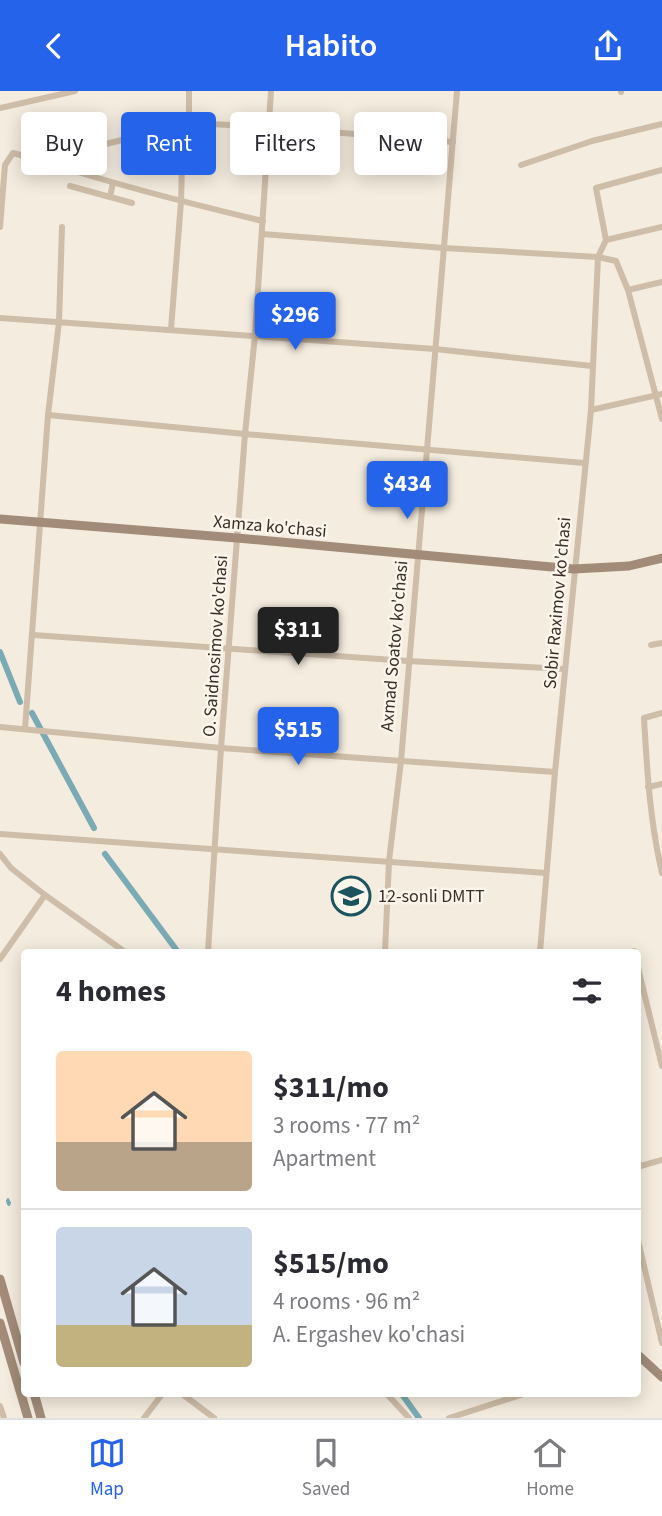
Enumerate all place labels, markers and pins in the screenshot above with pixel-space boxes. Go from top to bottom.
pin: $296 [254,293,336,352]
pin: $434 [366,461,448,521]
pin: $311 [257,607,339,667]
pin: $515 [257,707,339,767]
school or university icon: 12-sonli DMTT [330,875,372,917]
place label: 12-sonli DMTT [378,884,485,909]

